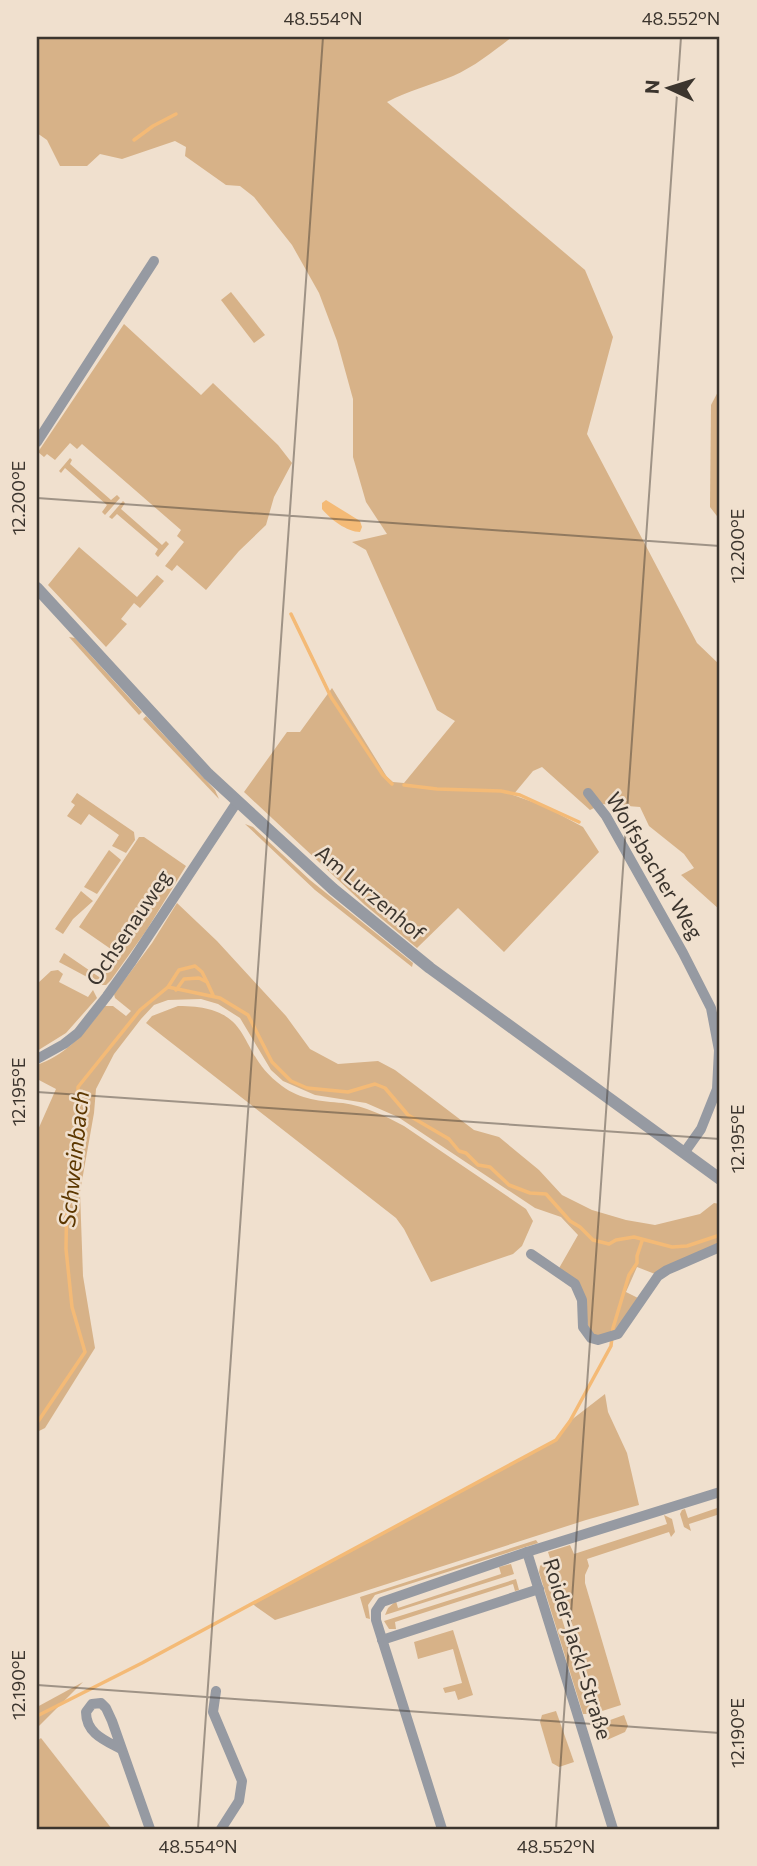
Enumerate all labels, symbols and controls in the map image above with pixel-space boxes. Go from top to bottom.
text: 48.554°N [283,7,363,29]
text: 48.552°N [642,7,720,29]
north arrow [634,52,704,122]
text: N [640,79,664,95]
text: 12.200°E [7,461,29,535]
text: 12.200°E [726,509,748,583]
street label: Wolfsbacher Weg [602,787,709,943]
street label: Am Lurzenhof [311,839,431,945]
street label: Ochsenauweg [80,865,176,990]
text: 12.195°E [7,1058,29,1126]
water label: Schweinbach [52,1089,94,1229]
text: 12.195°E [726,1105,748,1173]
street label: Roider-Jackl-Straße [539,1555,618,1742]
text: 12.190°E [7,1650,29,1720]
text: 12.190°E [726,1698,748,1768]
text: 48.554°N [158,1835,238,1857]
text: 48.552°N [517,1835,595,1857]

